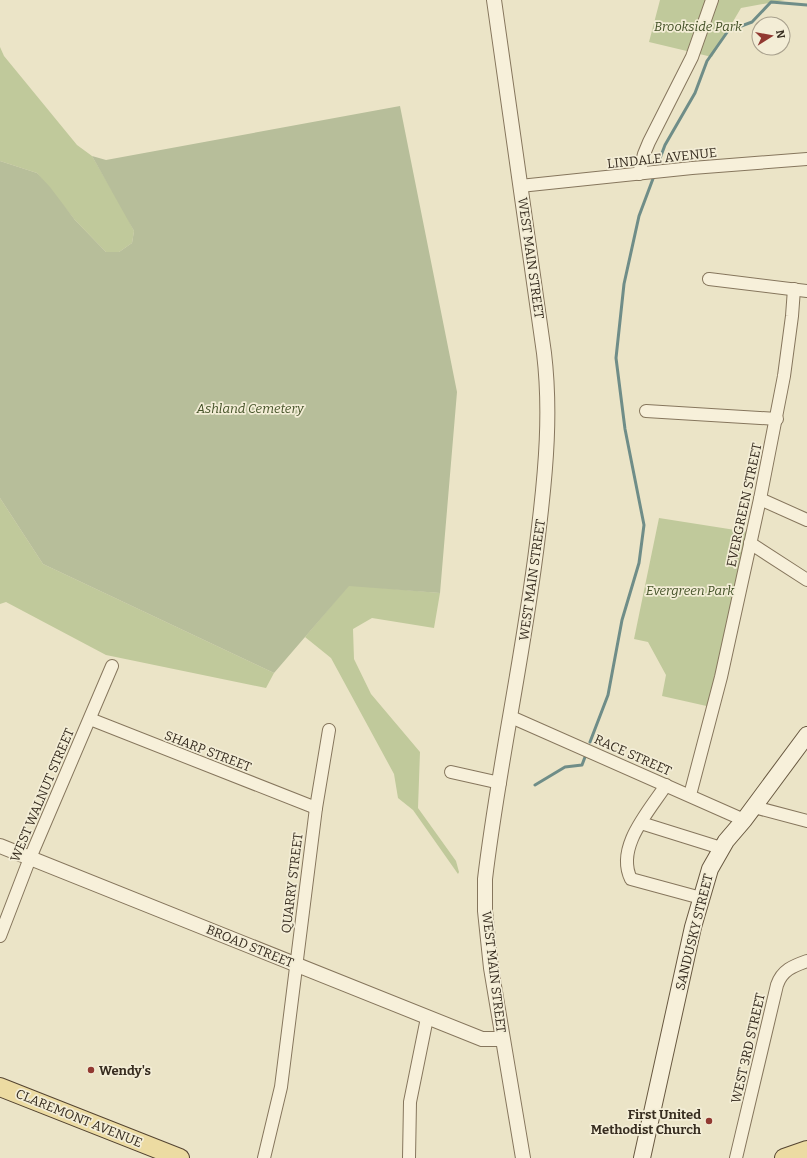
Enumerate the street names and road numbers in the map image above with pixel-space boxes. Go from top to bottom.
street label: LINDALE AVENUE [606,145,718,171]
street label: WEST MAIN STREET [515,196,547,320]
street label: EVERGREEN STREET [724,441,765,568]
street label: WEST MAIN STREET [516,518,548,642]
street label: WEST WALNUT STREET [7,726,77,864]
street label: SHARP STREET [162,728,254,775]
street label: RACE STREET [592,731,674,779]
street label: QUARRY STREET [278,831,306,934]
street label: SANDUSKY STREET [672,872,716,992]
street label: WEST MAIN STREET [479,910,509,1034]
street label: BROAD STREET [204,922,296,971]
street label: WEST 3RD STREET [728,991,768,1105]
street label: CLAREMONT AVENUE [14,1086,144,1150]

